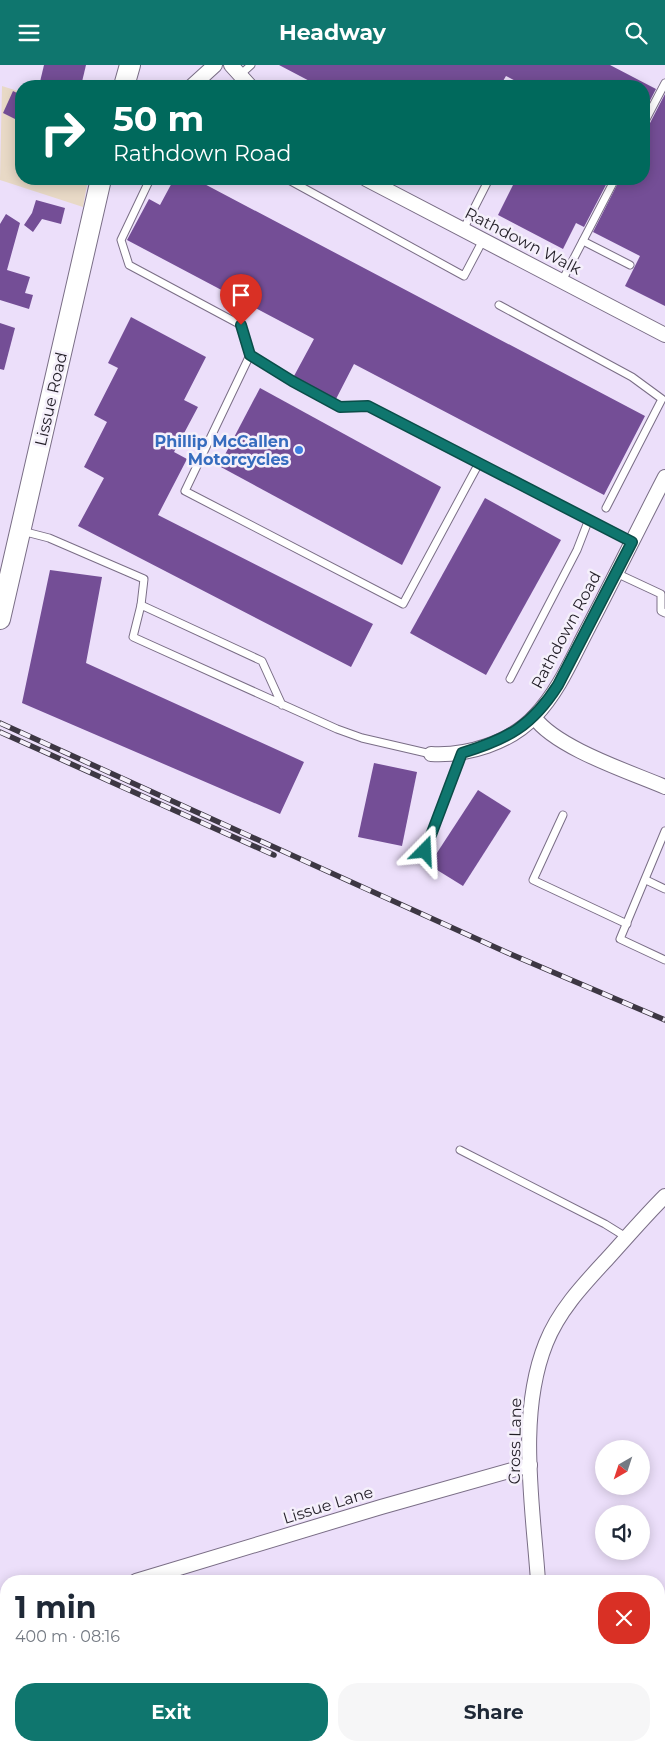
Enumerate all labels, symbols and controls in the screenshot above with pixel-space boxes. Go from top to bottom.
icon: menu [15,19,43,47]
text: Headway [279,19,386,46]
icon: search [622,19,650,47]
text: 50 m [113,97,204,140]
icon: right [30,100,95,165]
text: Rathdown Road [113,140,291,167]
street label: Rathdown Walk [462,203,585,279]
pin [220,274,262,325]
icon: arrive [227,281,255,309]
street label: Lissue Road [31,350,71,448]
place label: Phillip McCallen Motorcycles [155,432,290,469]
marker: Phillip McCallen Motorcycles [293,444,305,456]
street label: Rathdown Road [527,568,605,692]
position arrow [398,824,450,876]
street label: Cross Lane [505,1397,525,1485]
north arrow [595,1440,650,1495]
map controls [595,1440,650,1560]
street label: Lissue Lane [281,1482,375,1528]
button: sound [595,1505,650,1560]
text: 1 min [15,1589,96,1626]
button: close [598,1592,650,1644]
text: 400 m · 08:16 [15,1627,120,1646]
button: Exit [15,1683,328,1741]
button: Share [338,1683,650,1741]

